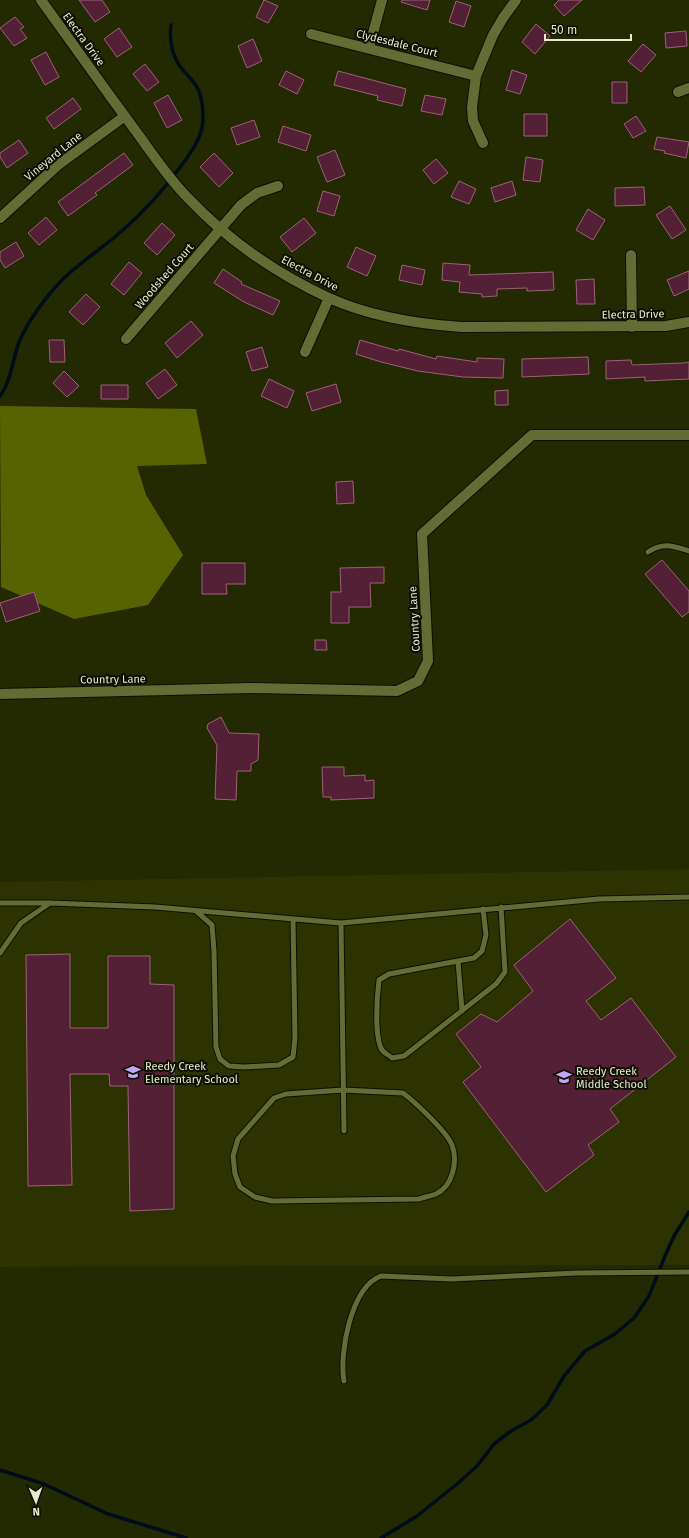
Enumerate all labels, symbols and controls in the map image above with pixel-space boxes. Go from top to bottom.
street label: Electra Drive [60,10,107,69]
scale bar [545,16,631,42]
text: 50 m [551,23,577,37]
street label: Clydesdale Court [355,27,439,60]
street label: Vineyard Lane [22,129,85,183]
street label: Woodshed Court [132,241,196,312]
street label: Electra Drive [279,253,341,294]
street label: Electra Drive [602,307,665,322]
street label: Country Lane [406,586,423,652]
street label: Country Lane [80,672,146,687]
place label: Reedy Creek Elementary School [145,1060,238,1086]
school or university icon: Reedy Creek Elementary School [124,1063,142,1081]
place label: Reedy Creek Middle School [576,1065,647,1091]
school or university icon: Reedy Creek Middle School [555,1068,573,1086]
north arrow [16,1482,56,1522]
text: N [32,1505,40,1518]

